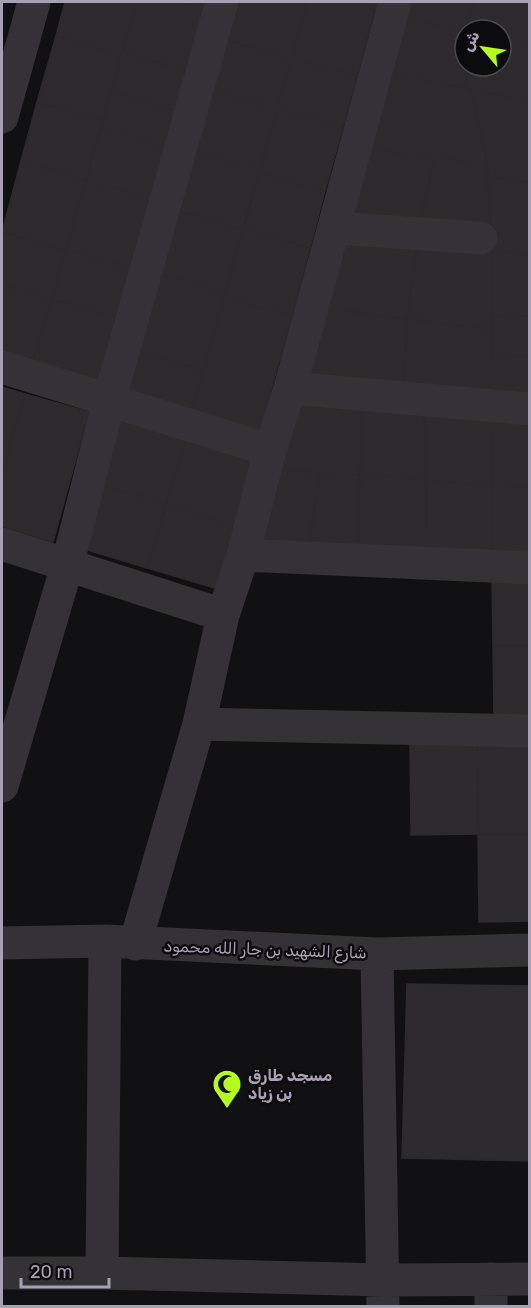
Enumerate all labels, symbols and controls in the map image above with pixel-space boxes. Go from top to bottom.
north arrow [453,18,513,78]
text: ش [457,27,484,54]
street label: شارع الشهيد بن جار الله محمود [163,936,367,965]
place label: مسجد طارق بن زياد [248,1066,332,1103]
mosque icon: مسجد طارق بن زياد [211,1068,243,1110]
scale bar [21,1251,110,1289]
text: 20 m [30,1261,72,1283]

